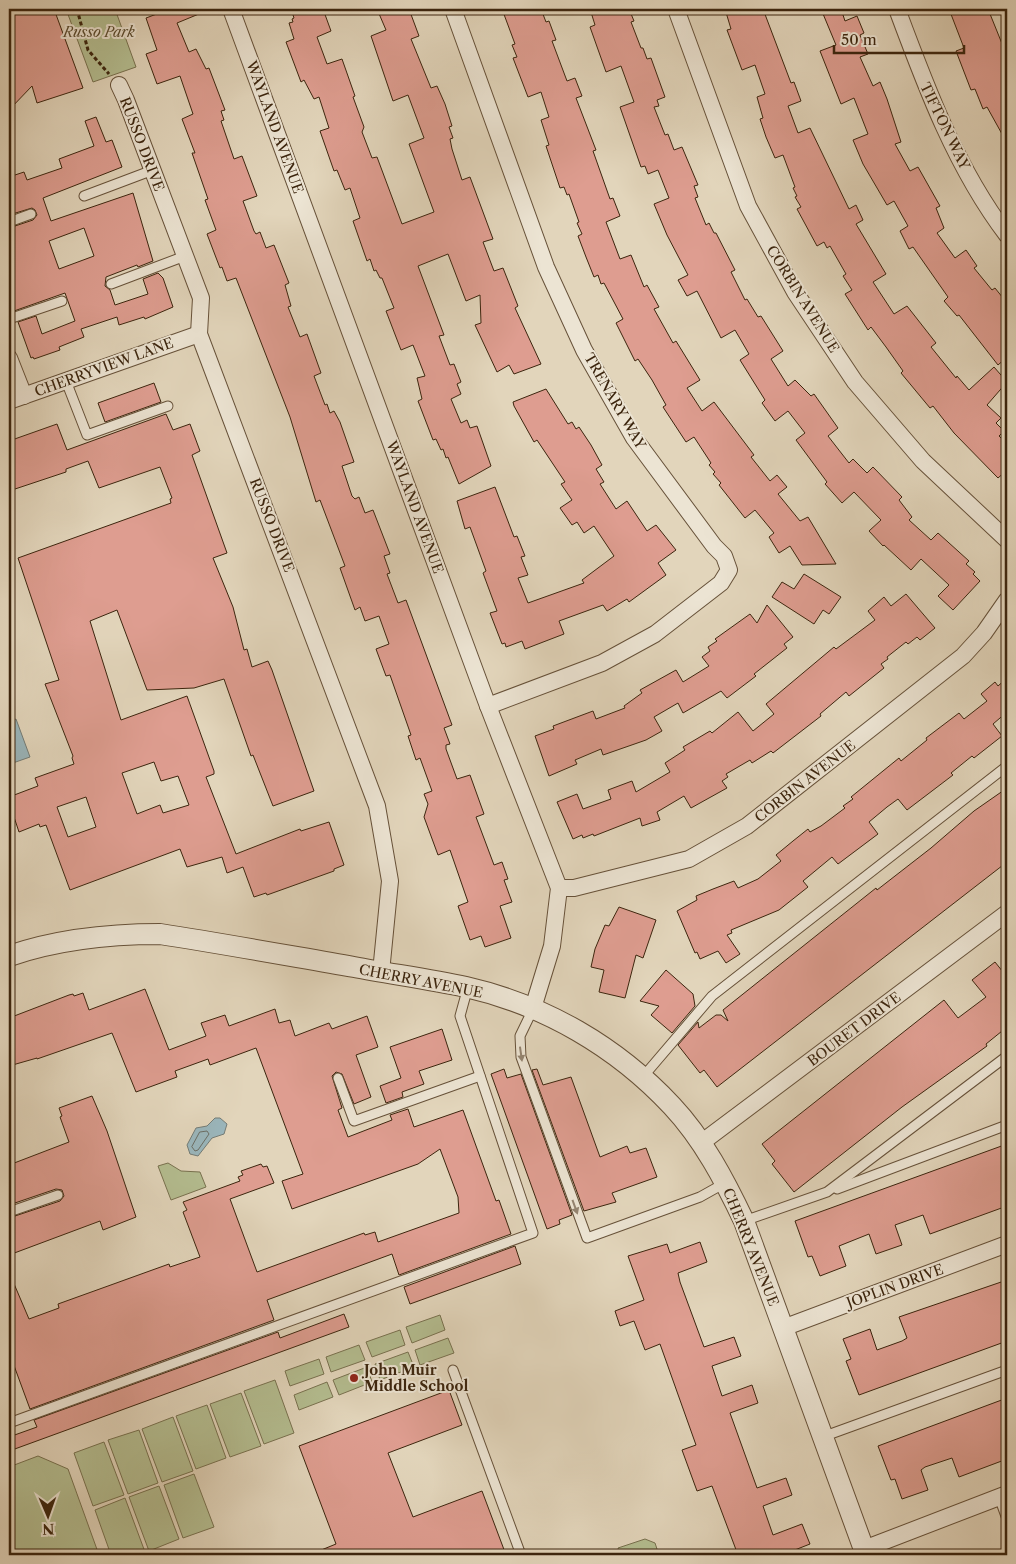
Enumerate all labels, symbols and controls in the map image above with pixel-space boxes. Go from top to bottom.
scale bar [834,22,964,54]
park label: Russo Park [62,23,135,41]
text: 50 m [841,30,877,49]
street label: WAYLAND AVENUE [242,57,307,196]
street label: TIFTON WAY [916,79,974,174]
street label: RUSSO DRIVE [116,94,168,194]
street label: CORBIN AVENUE [763,242,843,356]
street label: CHERRYVIEW LANE [32,333,176,401]
street label: TRENARY WAY [580,350,650,453]
street label: WAYLAND AVENUE [382,437,447,576]
street label: RUSSO DRIVE [246,475,298,575]
street label: CORBIN AVENUE [751,736,859,826]
street label: CHERRY AVENUE [357,960,485,1002]
street label: BOURET DRIVE [804,988,904,1070]
one-way arrow [518,1047,526,1063]
street label: CHERRY AVENUE [719,1185,783,1309]
one-way arrow [572,1200,579,1215]
street label: JOPLIN DRIVE [842,1260,946,1313]
place label: John Muir Middle School [361,1361,468,1395]
marker: John Muir Middle School [348,1372,360,1384]
north arrow [22,1492,72,1542]
text: N [42,1520,55,1538]

